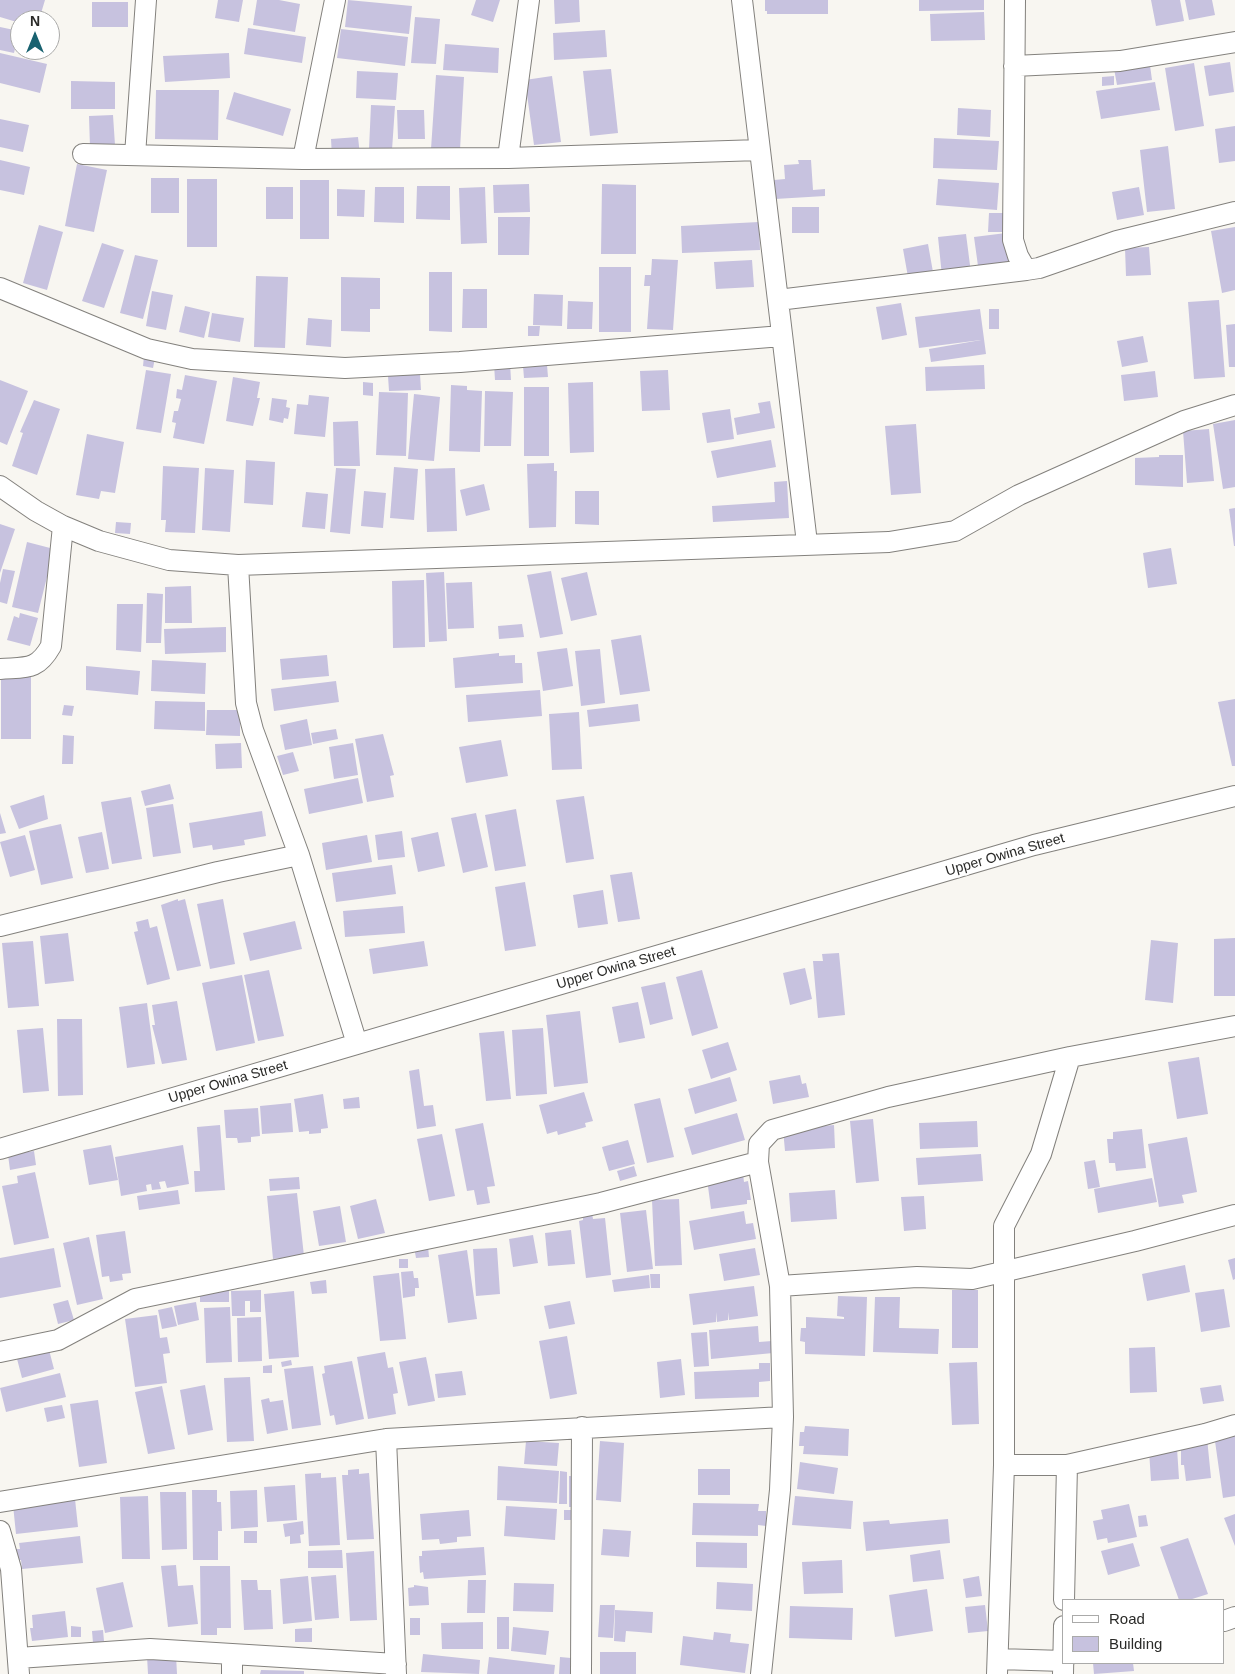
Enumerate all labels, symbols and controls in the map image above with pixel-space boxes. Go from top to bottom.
north arrow [10,10,60,60]
text: N [30,13,40,29]
street label: Upper Owina Street [944,830,1066,880]
street label: Upper Owina Street [555,943,677,993]
street label: Upper Owina Street [167,1057,289,1107]
legend [1062,1599,1225,1664]
text: Road [1109,1610,1145,1627]
text: Building [1109,1635,1162,1652]

